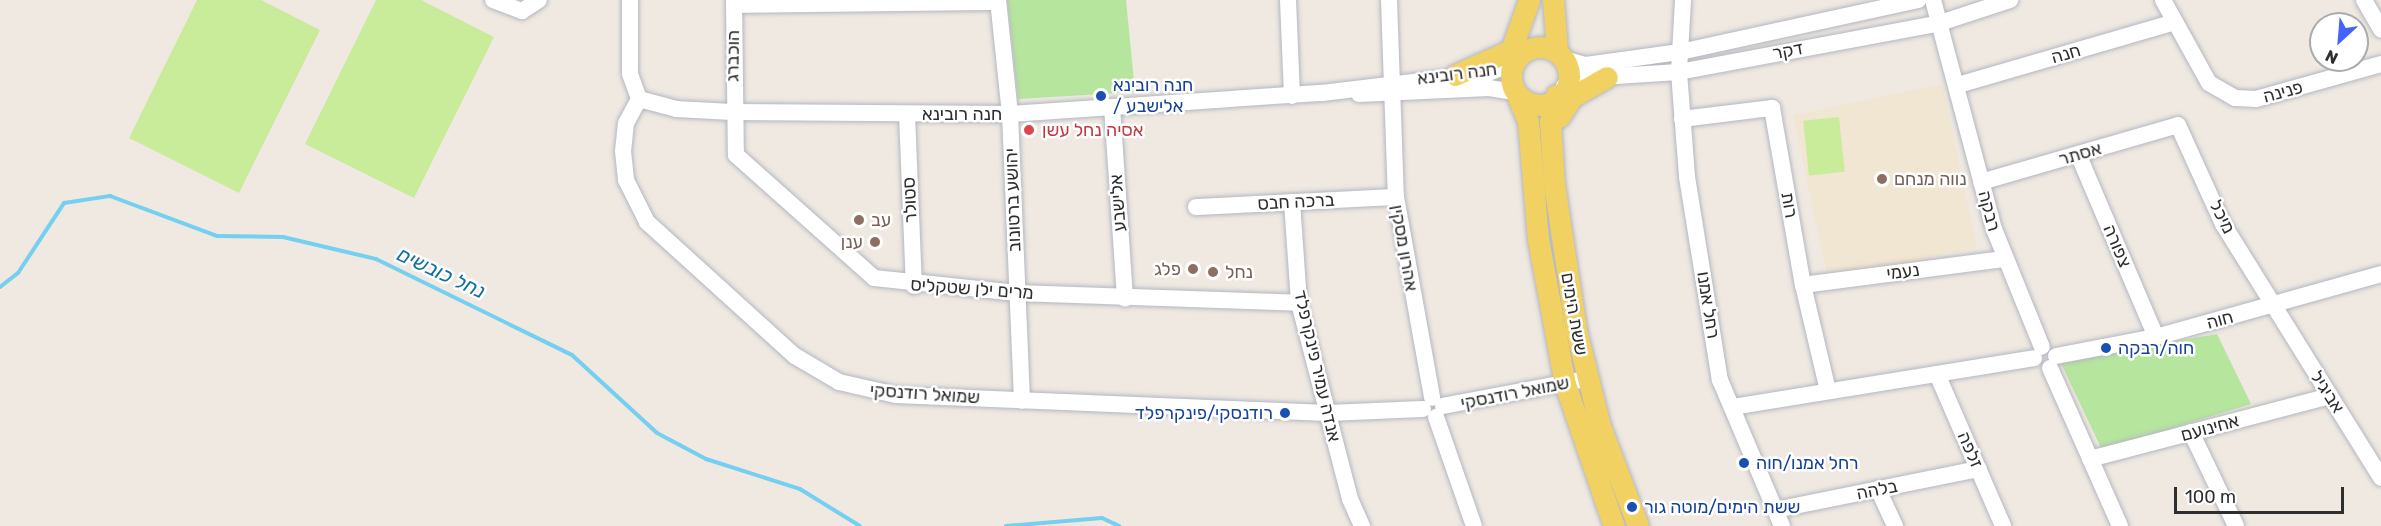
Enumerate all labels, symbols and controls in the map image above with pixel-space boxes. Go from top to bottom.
north arrow [2309,12,2369,72]
street label: הוכברג [722,30,744,82]
street label: דקר [1771,37,1805,65]
street label: חנה [2049,40,2083,68]
text: N [2322,46,2341,68]
street label: חנה רובינא [1416,58,1498,90]
place label: חנה רובינא / אלישבע [1113,75,1193,118]
street label: פנינה [2261,76,2305,108]
marker: חנה רובינא / אלישבע [1094,89,1108,103]
street label: חנה רובינא [922,103,1002,125]
place label: אסיה נחל עשן [1042,119,1144,141]
marker: אסיה נחל עשן [1020,121,1038,139]
street label: אסתר [2056,138,2104,170]
street label: יהושע ברטונוב [1000,148,1026,252]
place label: נווה מנחם [1894,168,1967,190]
marker: נווה מנחם [1875,172,1889,186]
street label: אלישבע [1105,174,1131,232]
street label: סטולר [898,176,922,224]
street label: רבקה [1973,188,2005,234]
street label: ברכה חבס [1257,189,1335,215]
street label: רות [1776,190,1802,220]
street label: מיכל [2204,197,2240,237]
street label: אהרון מסקין [1386,203,1422,293]
place label: עב [871,209,891,231]
marker: עב [852,213,866,227]
street label: צפורה [2098,221,2136,271]
place label: ענן [841,231,863,253]
marker: ענן [868,235,882,249]
water label: נחל כובשים [393,242,489,304]
place label: פלג [1154,258,1181,280]
street label: נעמי [1885,259,1921,285]
place label: נחל [1225,261,1253,283]
marker: פלג [1186,262,1200,276]
marker: נחל [1206,265,1220,279]
street label: רחל אמנו [1692,270,1724,340]
street label: ששת הימים [1556,271,1592,357]
street label: מרים ילן שטקליס [910,274,1034,304]
street label: אנדה עמיר פינקרפלד [1289,288,1345,444]
street label: חוה [2204,306,2236,334]
place label: חוה/רבקה [2118,337,2194,359]
marker: חוה/רבקה [2099,341,2113,355]
street label: אביגיל [2305,367,2349,417]
street label: שמואל רודנסקי [1459,372,1571,414]
street label: שמואל רודנסקי [869,379,981,409]
place label: רודנסקי/פינקרפלד [1135,402,1273,424]
marker: רודנסקי/פינקרפלד [1278,406,1292,420]
street label: אחינועם [2179,410,2241,446]
street label: זלפה [1952,428,1988,472]
place label: רחל אמנו/חוה [1756,452,1859,474]
marker: רחל אמנו/חוה [1737,456,1751,470]
street label: בלהה [1855,475,1899,505]
scale bar [2177,475,2346,513]
text: 100 m [2185,486,2236,508]
place label: ששת הימים/מוטה גור [1644,496,1801,518]
marker: ששת הימים/מוטה גור [1625,500,1639,514]

